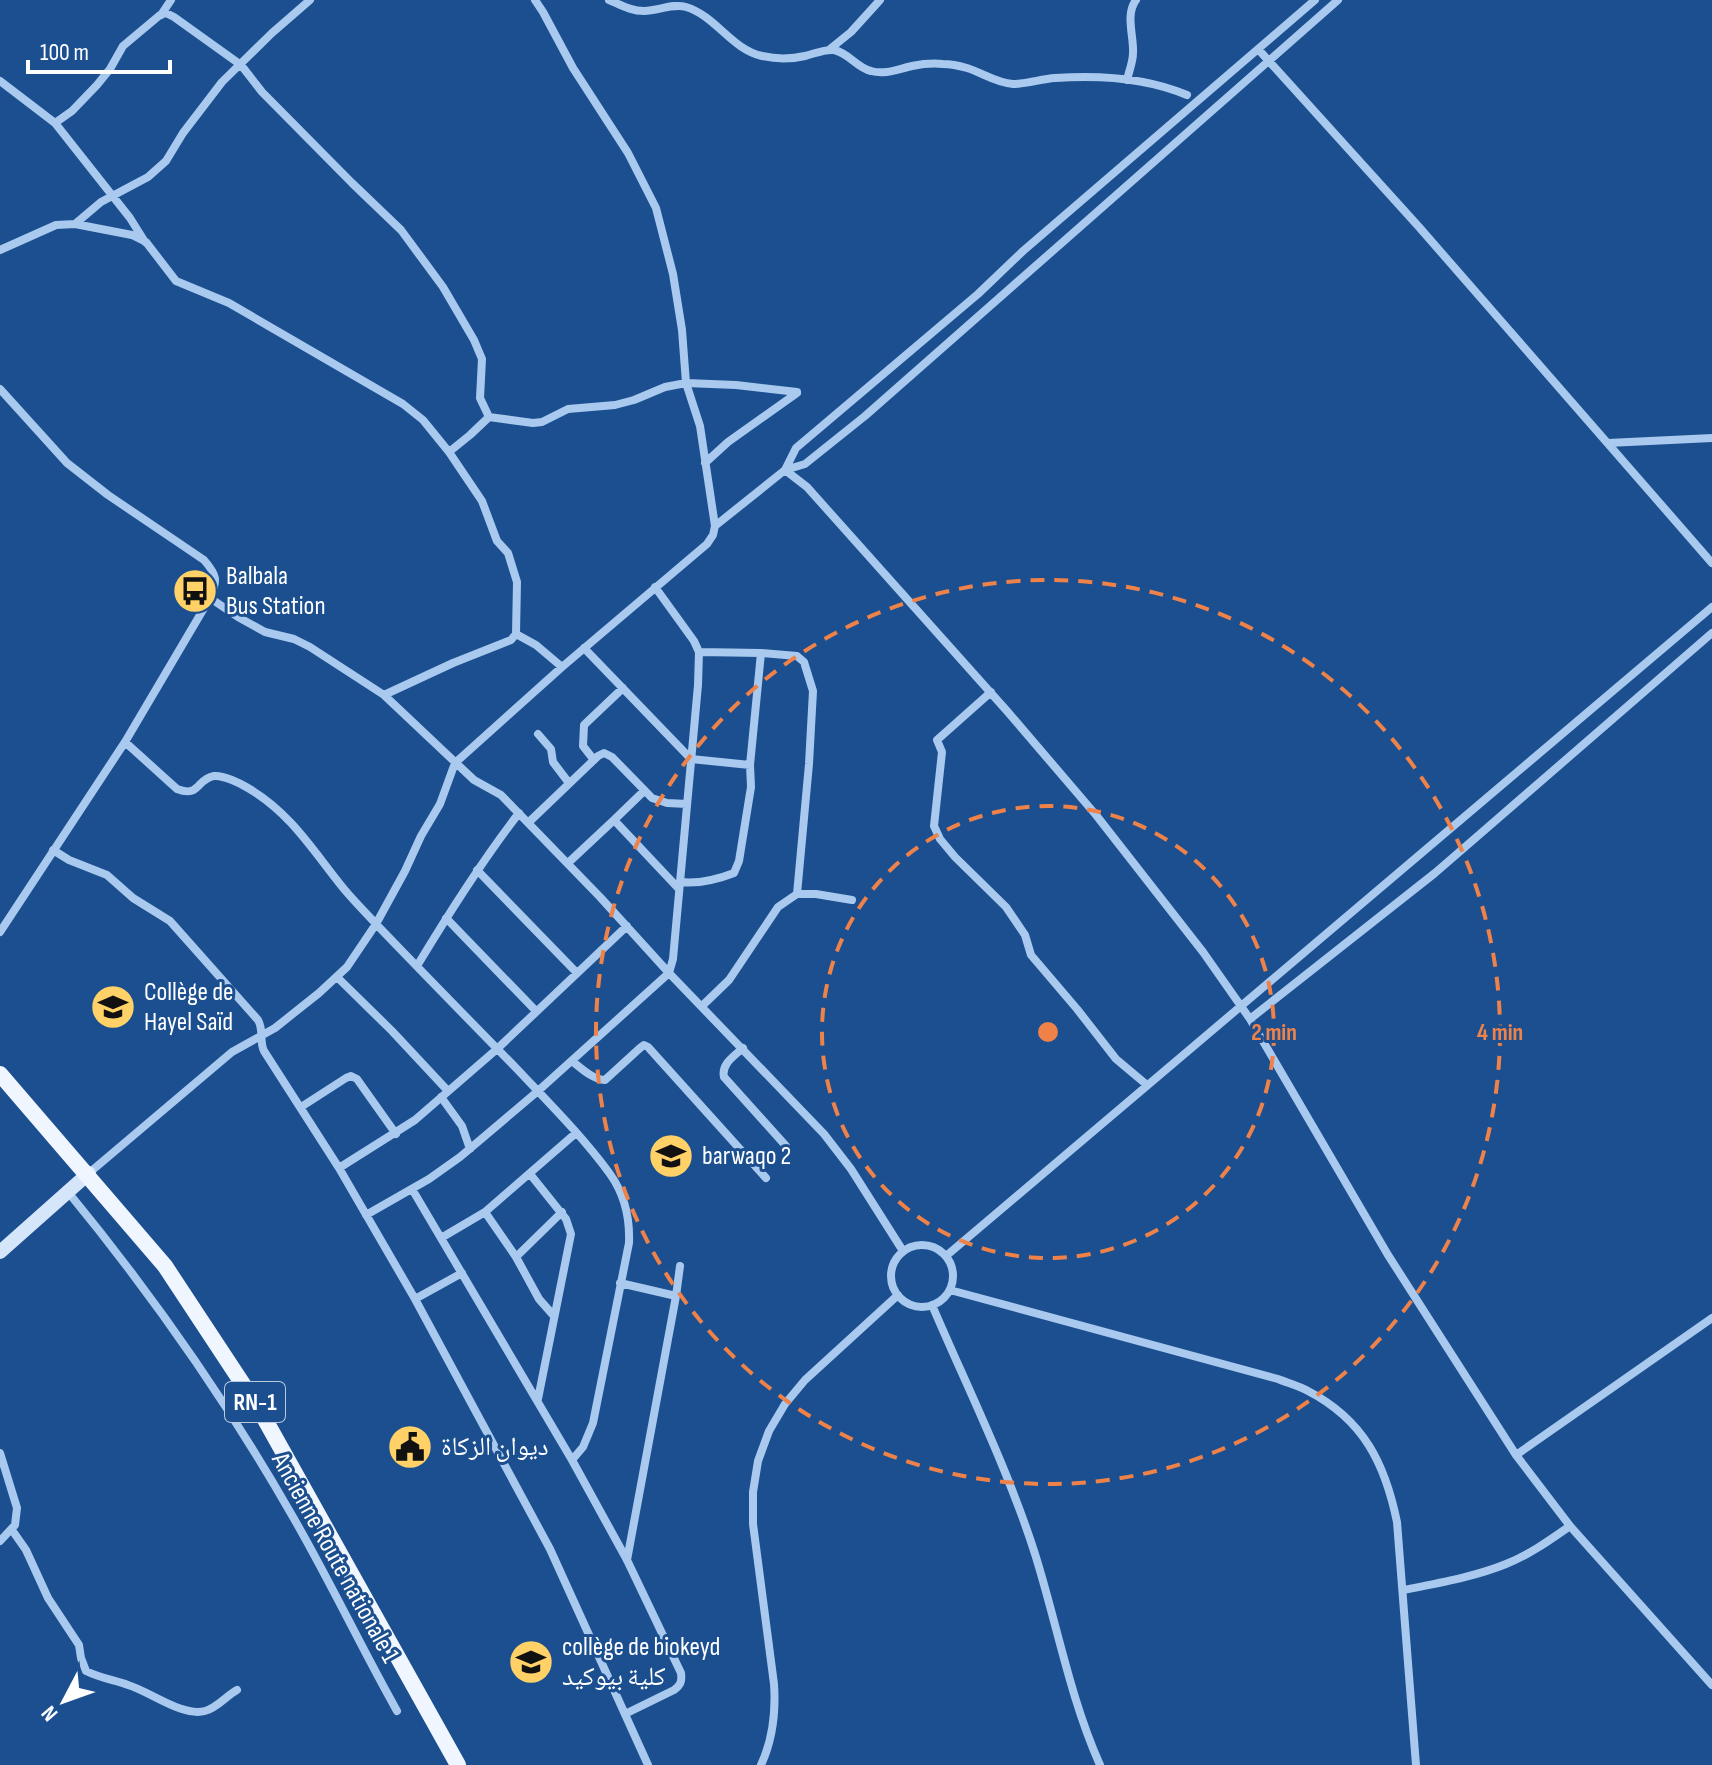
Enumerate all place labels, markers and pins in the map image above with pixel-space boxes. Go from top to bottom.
place label: Balbala Bus Station [226,561,326,622]
bus stop icon: Balbala Bus Station [171,567,219,615]
place label: Collège de Hayel Saïd [144,977,233,1038]
school or university icon: Collège de Hayel Saïd [89,983,137,1031]
centre of rings [1034,1018,1062,1046]
school or university icon: barwaqo 2 [647,1132,695,1180]
place label: barwaqo 2 [702,1141,791,1172]
public building icon: ديوان الزكاة [386,1423,434,1471]
place label: ديوان الزكاة [441,1432,549,1463]
place label: collège de biokeyd كلية بيوكيد [562,1632,720,1693]
school or university icon: collège de biokeyd كلية بيوكيد [507,1638,555,1686]

